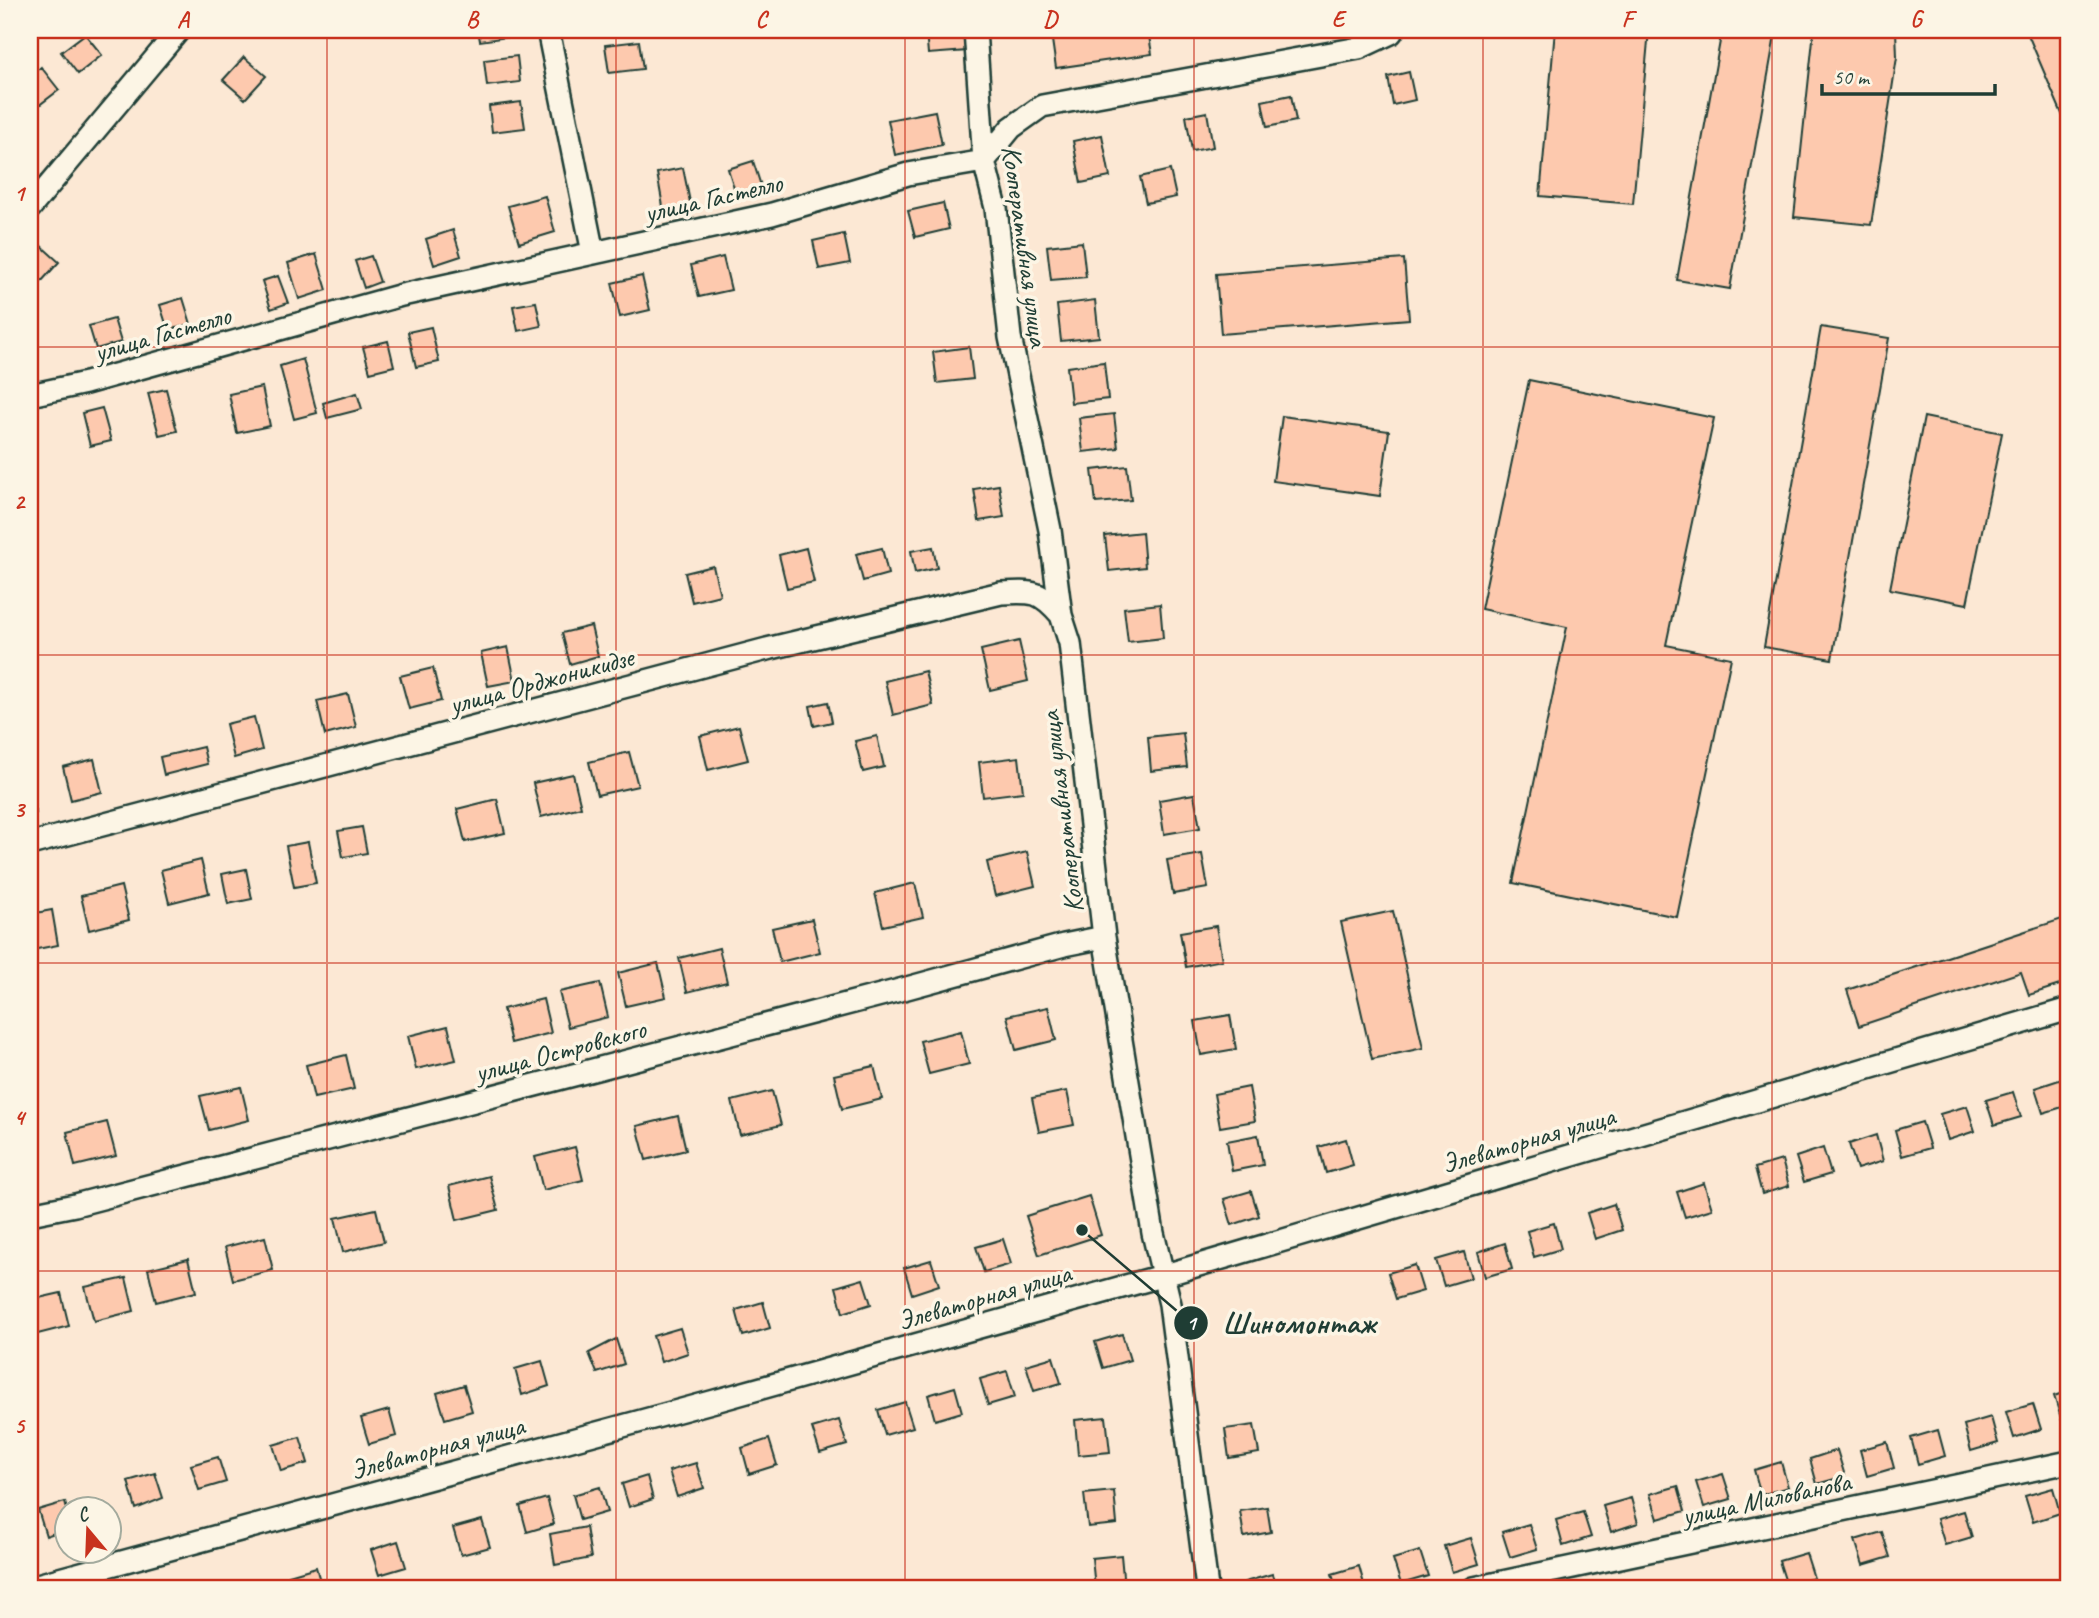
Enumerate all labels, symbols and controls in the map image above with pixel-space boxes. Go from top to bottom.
text: A [177,5,191,34]
text: B [466,5,480,34]
text: C [756,5,770,34]
text: D [1043,5,1059,34]
text: E [1332,5,1348,34]
text: F [1622,5,1638,34]
text: G [1910,5,1925,34]
scale bar [1822,52,1996,96]
text: 50 m [1833,64,1871,90]
street label: Кооперативная улица [994,143,1057,351]
street label: улица Гастелло [639,164,788,231]
text: 1 [14,179,27,208]
street label: улица Гастелло [88,297,237,370]
text: 2 [14,487,27,516]
street label: улица Орджоникидзе [443,639,639,722]
street label: Кооперативная улица [1032,707,1091,915]
text: 3 [14,795,27,824]
street label: улица Островского [469,1010,651,1091]
street label: Элеваторная улица [1437,1098,1621,1181]
text: 4 [14,1103,27,1132]
street label: Элеваторная улица [893,1255,1077,1338]
callout: Шиномонтаж [1173,1297,1389,1348]
text: Шиномонтаж [1222,1304,1379,1342]
text: 1 [1186,1310,1198,1336]
street label: Элеваторная улица [346,1407,530,1488]
text: 5 [14,1411,26,1440]
street label: улица Милованова [1677,1463,1855,1534]
north arrow [52,1496,122,1566]
text: С [74,1501,94,1528]

